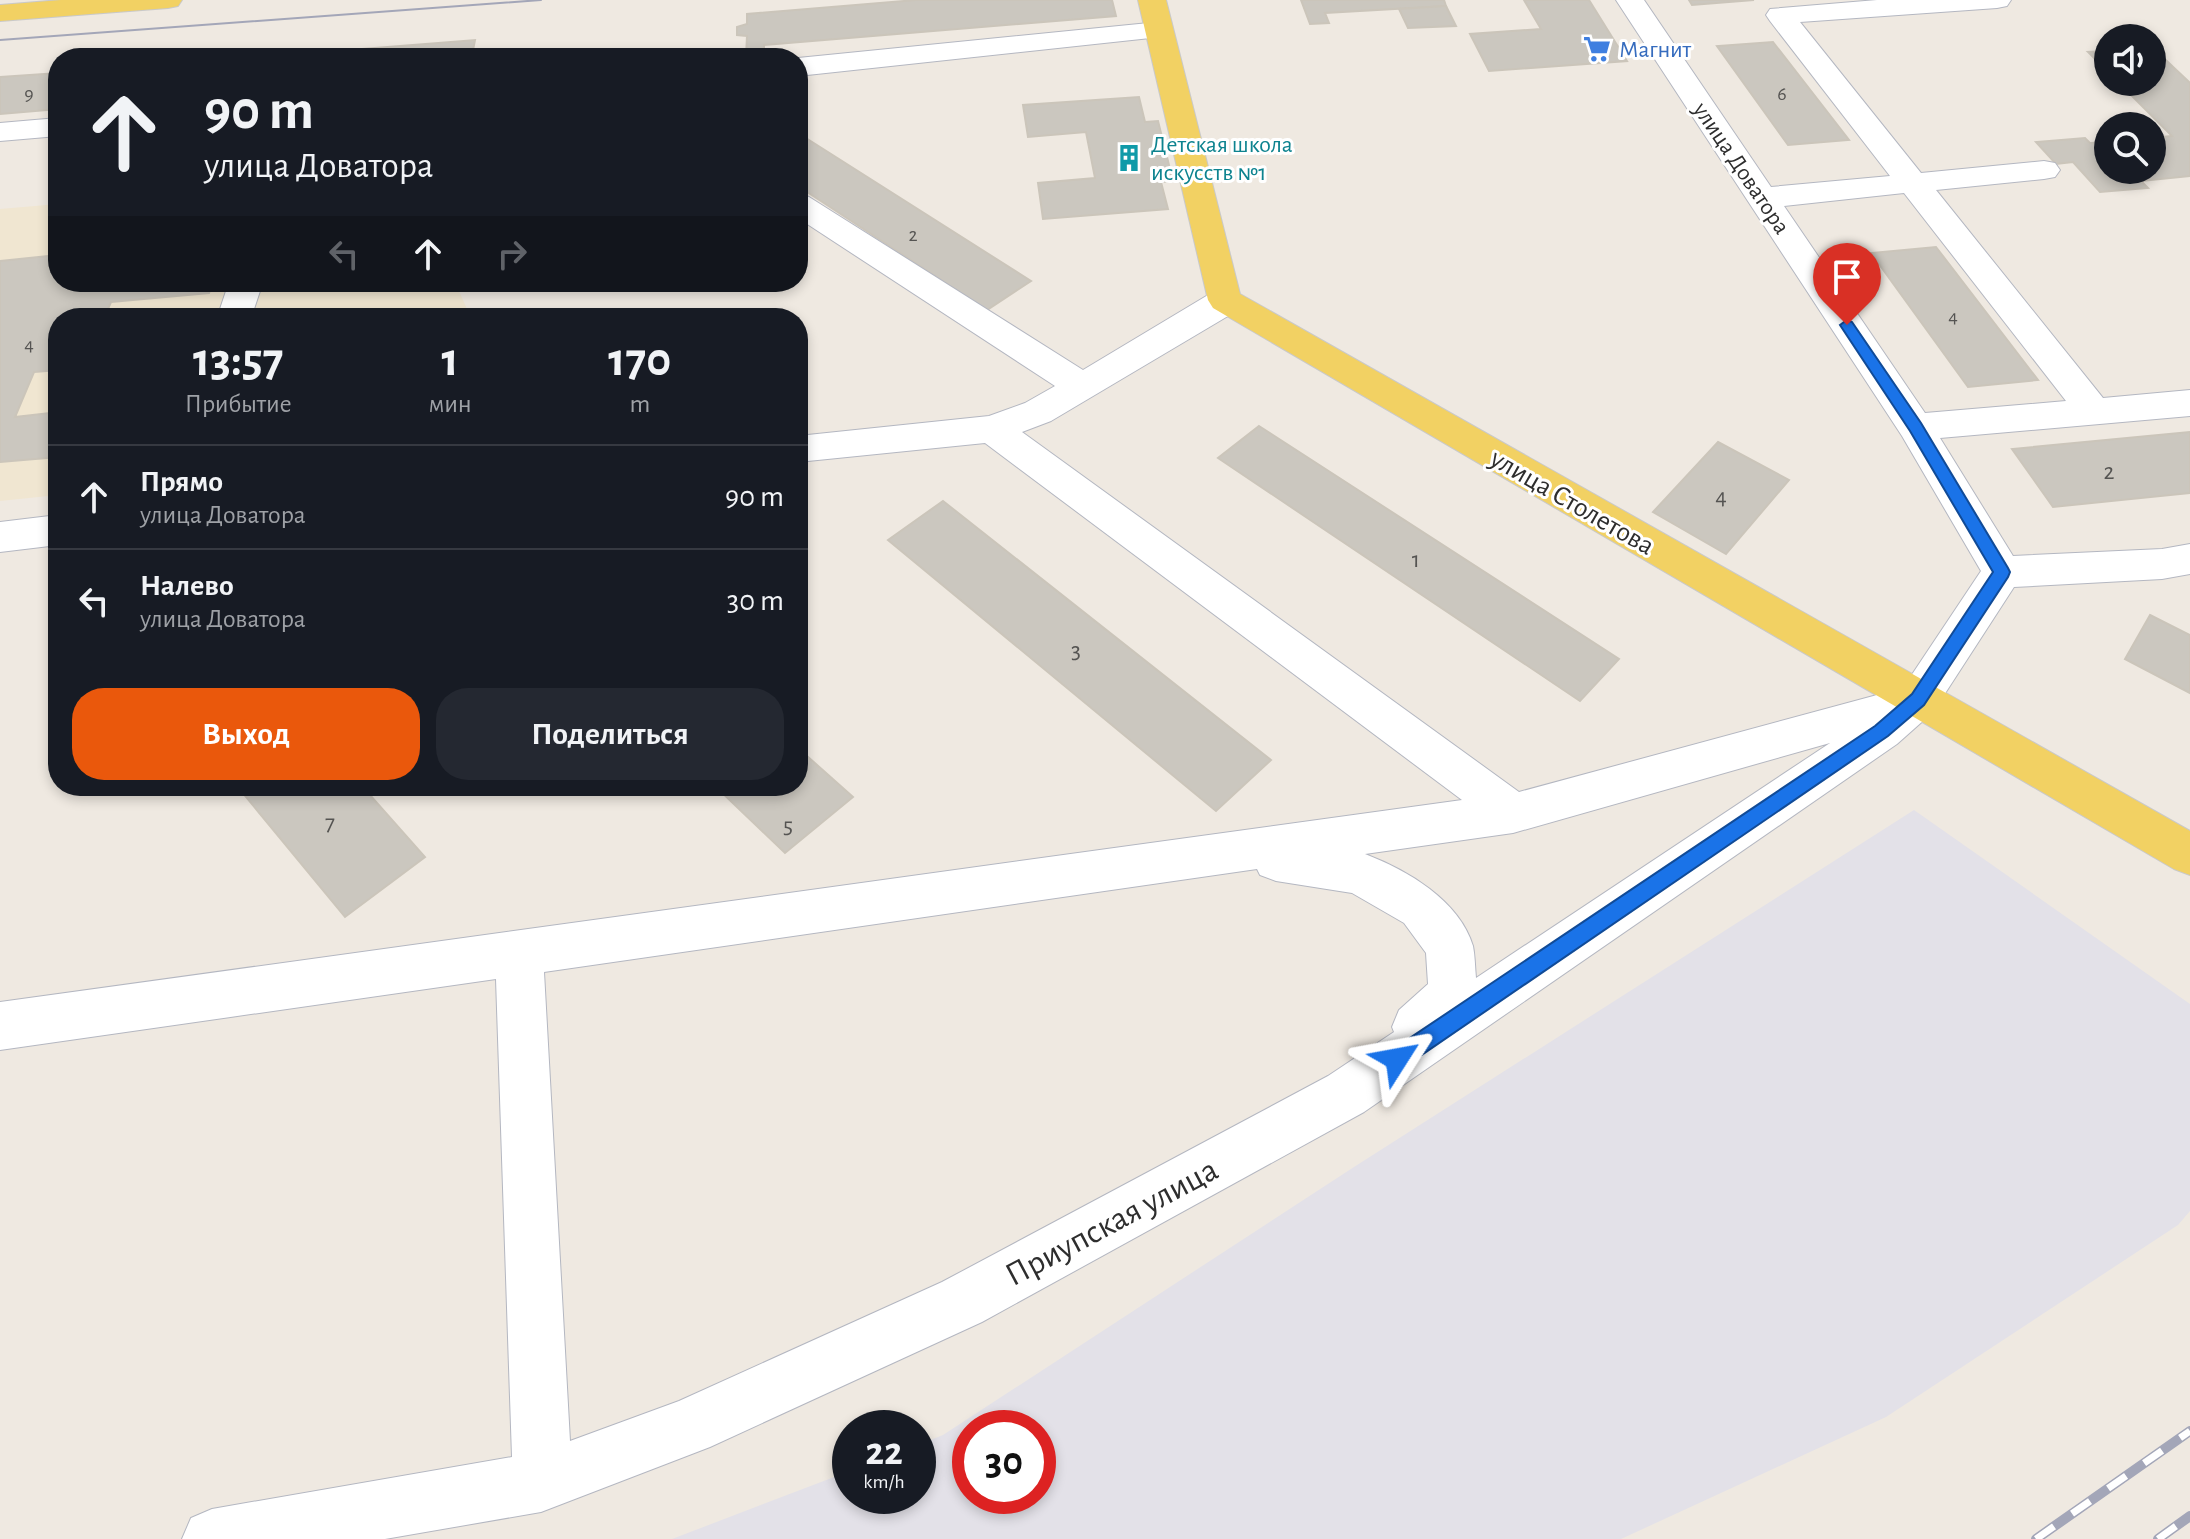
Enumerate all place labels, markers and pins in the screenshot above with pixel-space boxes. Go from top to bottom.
supermarket icon: Магнит [1582,34,1612,64]
place label: Магнит [1619,38,1691,62]
place label: Детская школа искусств №1 [1151,133,1293,185]
building icon: Детская школа искусств №1 [1114,143,1144,173]
pin [1813,243,1881,325]

